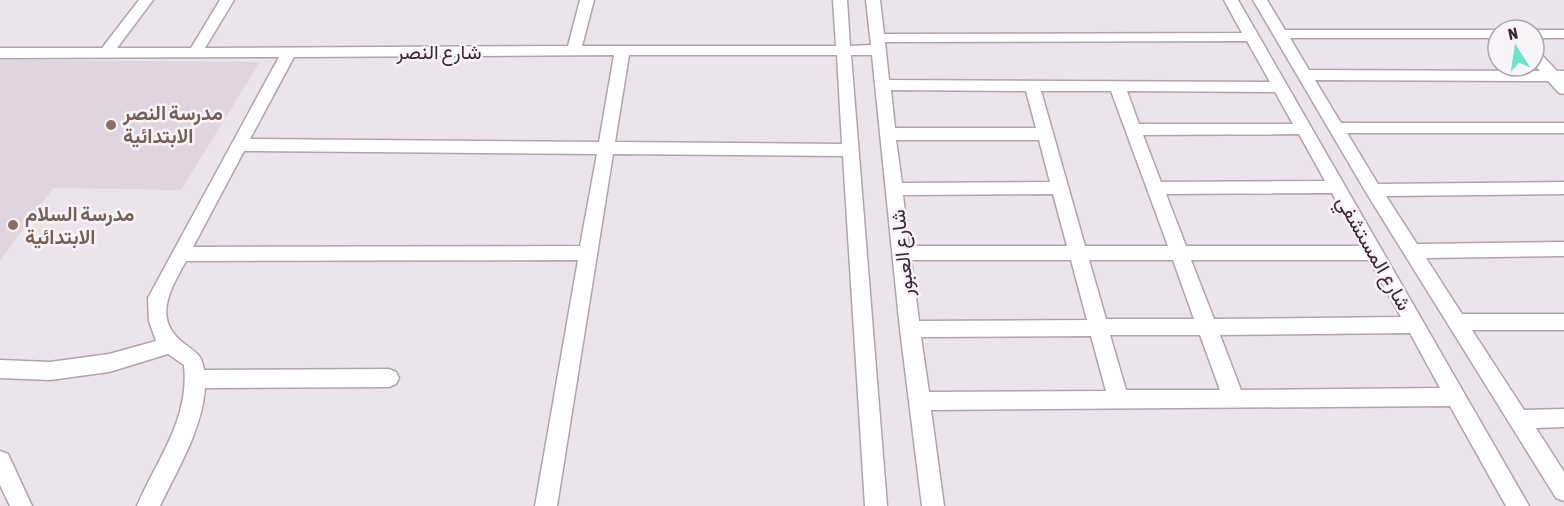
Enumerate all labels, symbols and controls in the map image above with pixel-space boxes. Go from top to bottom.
north arrow [1486,18,1546,78]
text: N [1506,24,1519,43]
street label: شارع النصر [395,40,482,66]
place label: مدرسة النصر الابتدائية [122,101,223,148]
marker: مدرسة النصر الابتدائية [104,118,118,132]
street label: شارع المستشفي [1327,191,1417,317]
place label: مدرسة السلام الابتدائية [25,202,134,249]
street label: شارع العبور [885,208,921,299]
marker: مدرسة السلام الابتدائية [6,218,20,232]

